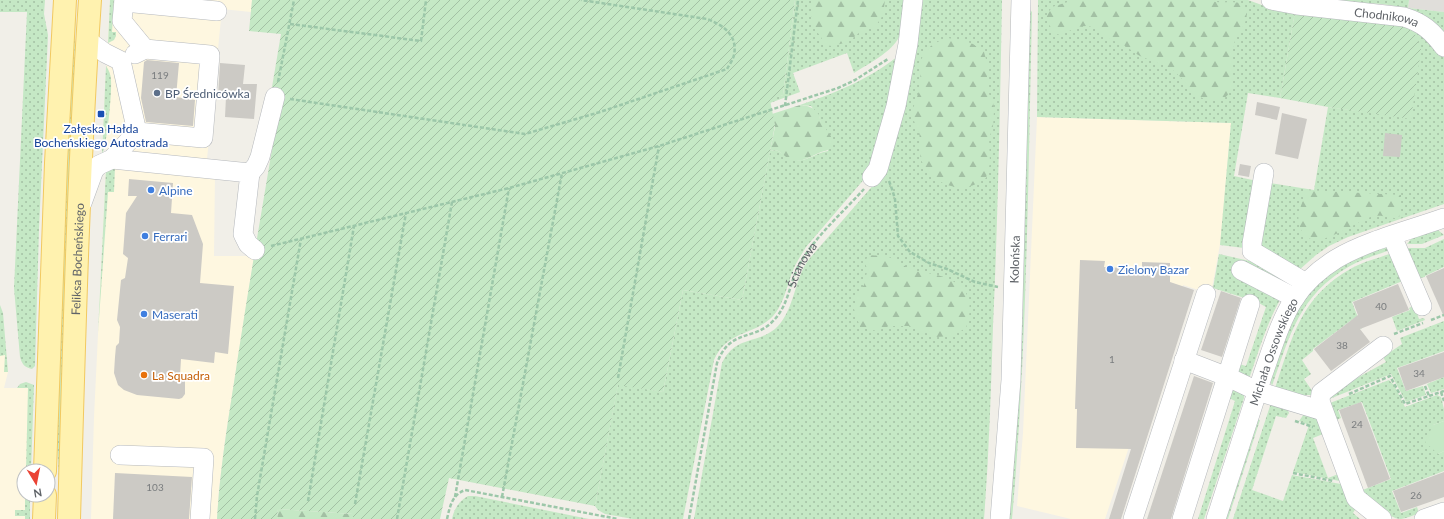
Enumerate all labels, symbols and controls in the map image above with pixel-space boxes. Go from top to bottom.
street label: Chodnikowa [1353,4,1422,30]
house number: 119 [151,69,169,81]
place label: BP Średnicówka [165,86,250,101]
marker: BP Średnicówka [152,88,162,98]
marker: Załęska Hałda Bocheńskiego Autostrada [96,109,106,119]
place label: Załęska Hałda Bocheńskiego Autostrada [34,121,168,150]
place label: Alpine [159,183,193,198]
marker: Alpine [146,185,156,195]
street label: Feliksa Bocheńskiego [67,203,87,315]
place label: Ferrari [153,229,188,244]
marker: Ferrari [140,231,150,241]
street label: Kolońska [1006,235,1022,284]
street label: Ścianowa [783,239,820,289]
place label: Zielony Bazar [1118,262,1190,277]
marker: Zielony Bazar [1105,264,1115,274]
street label: Michała Ossowskiego [1246,294,1301,407]
house number: 40 [1375,300,1387,312]
place label: Maserati [152,307,198,322]
marker: Maserati [139,309,149,319]
house number: 38 [1336,339,1348,351]
house number: 1 [1109,353,1115,365]
house number: 34 [1413,367,1425,379]
place label: La Squadra [152,368,210,383]
marker: La Squadra [139,370,149,380]
house number: 24 [1351,418,1363,430]
north arrow [16,463,56,503]
house number: 103 [146,481,164,493]
text: N [33,486,43,500]
house number: 26 [1410,489,1422,501]

